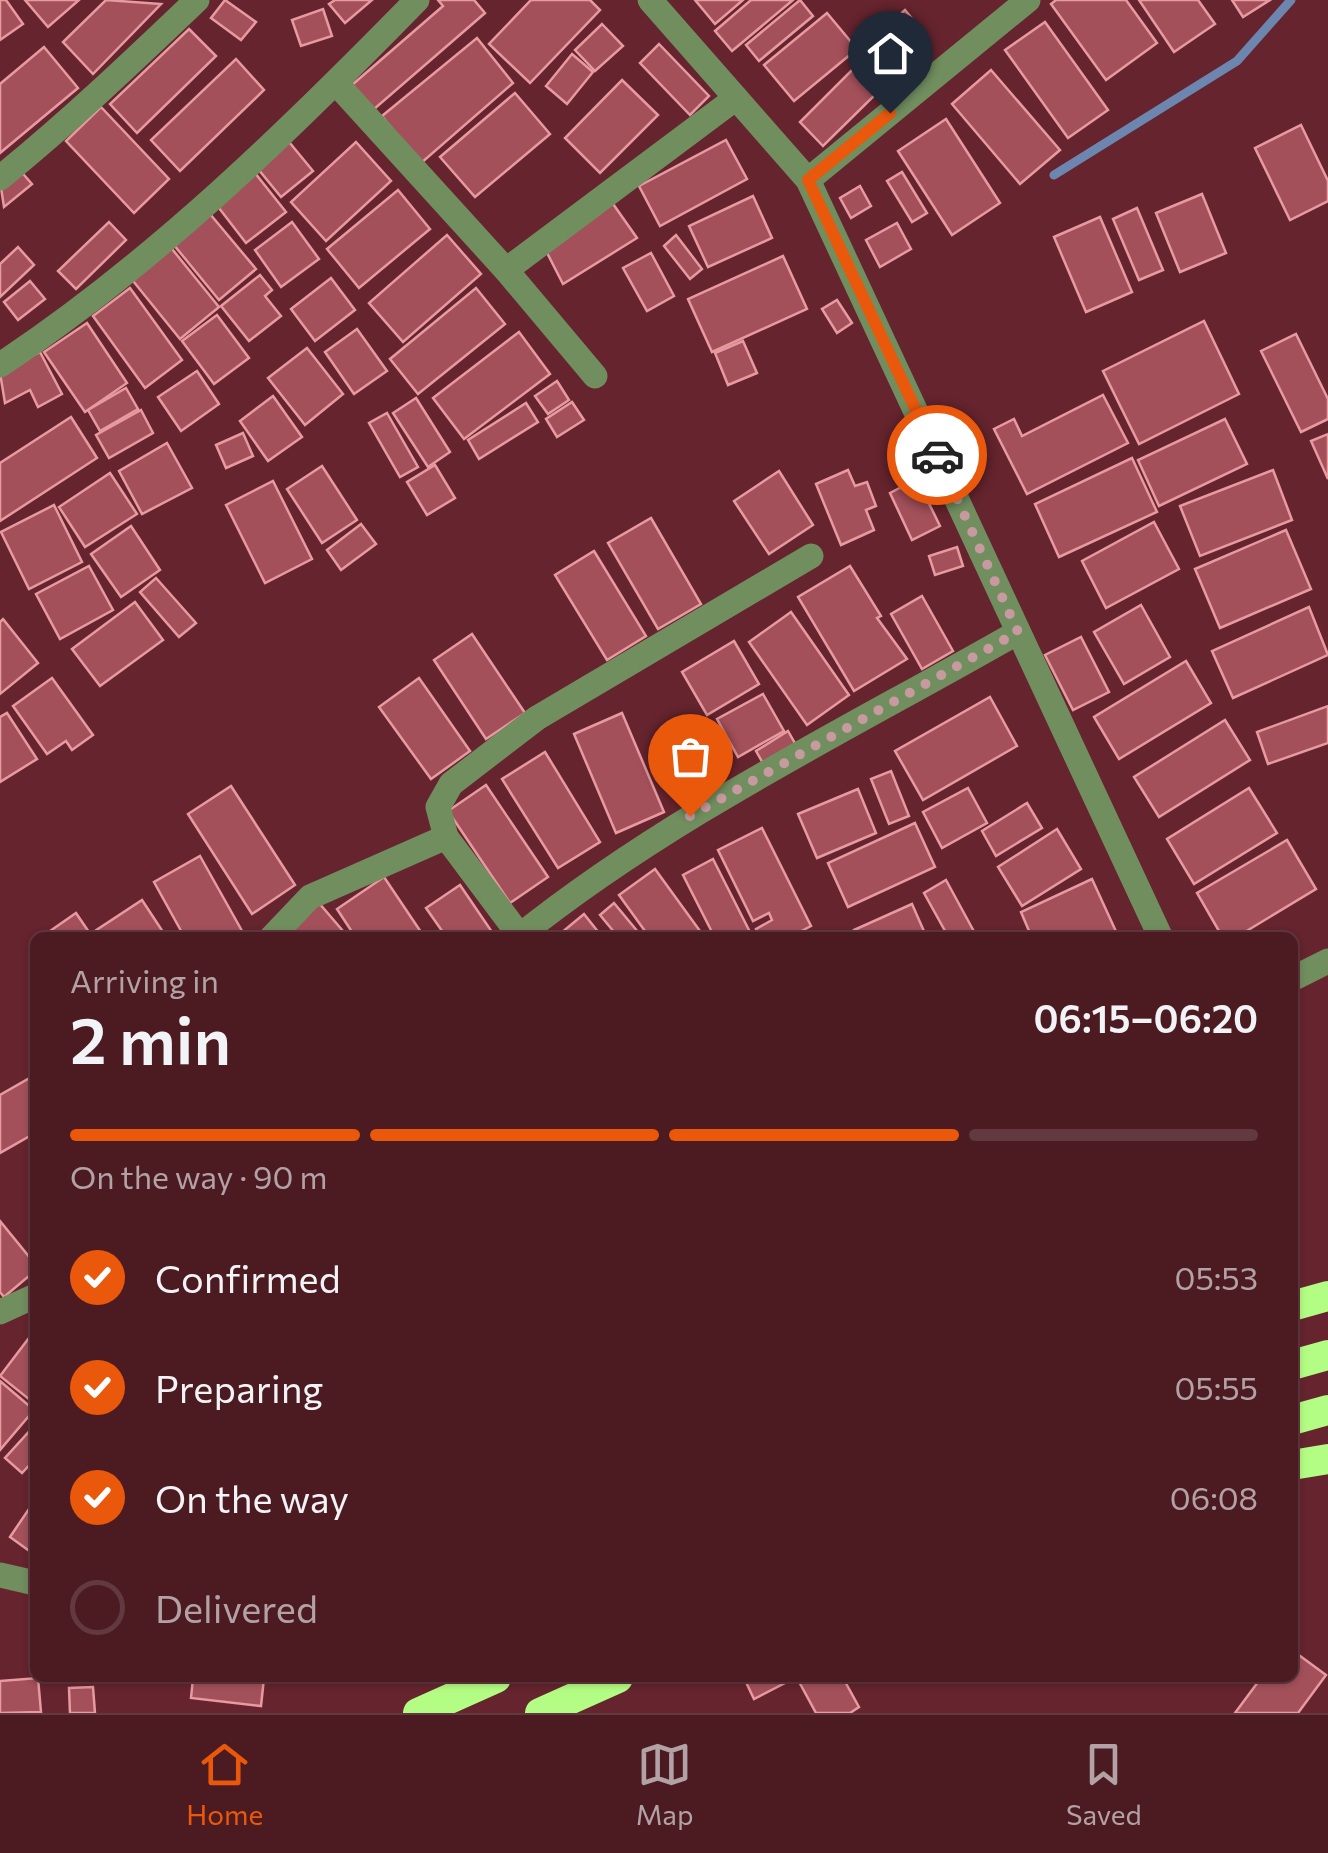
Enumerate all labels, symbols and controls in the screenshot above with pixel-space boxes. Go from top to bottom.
pin [848,11,933,114]
icon: home [863,26,918,81]
courier [887,405,987,505]
icon: car [910,428,965,483]
pin [648,714,733,817]
icon: bag [663,729,718,784]
text: Arriving in [70,960,219,1000]
text: 06:15–06:20 [1034,994,1258,1041]
text: 2 min [70,998,231,1077]
text: On the way · 90 m [70,1156,327,1196]
icon: check [70,1250,125,1305]
text: Confirmed [155,1254,341,1301]
text: 05:53 [1175,1257,1258,1297]
icon: check [70,1360,125,1415]
text: Preparing [155,1364,323,1411]
text: 05:55 [1174,1367,1258,1407]
icon: check [70,1470,125,1525]
text: On the way [155,1474,349,1521]
text: 06:08 [1170,1477,1258,1517]
text: Delivered [155,1584,318,1631]
tab: Home [186,1737,263,1831]
tab: Map [636,1737,694,1831]
tab: Saved [1066,1737,1142,1831]

